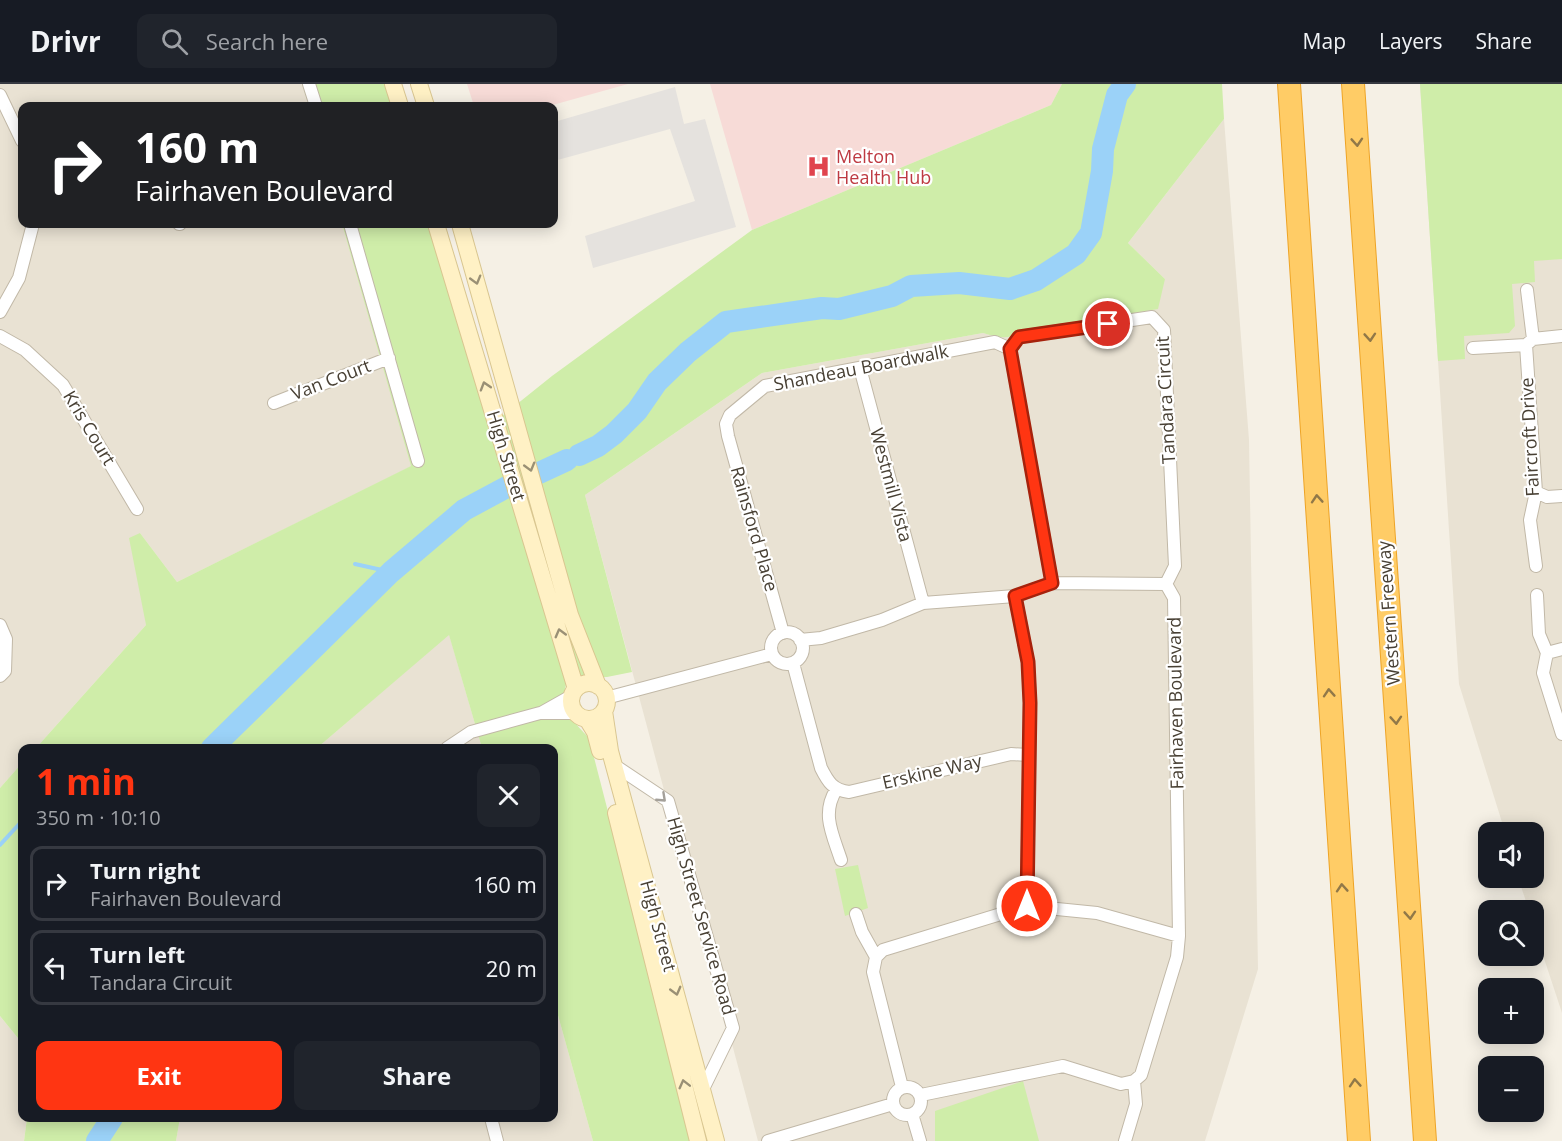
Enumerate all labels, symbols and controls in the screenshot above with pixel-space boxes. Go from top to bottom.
search box [137,14,557,68]
text: Drivr [30,22,101,60]
icon: search [158,25,191,58]
text: Search here [206,26,328,56]
text: Map [1303,27,1346,55]
text: Layers [1379,27,1443,55]
text: Share [1476,27,1532,55]
text: 160 m [135,118,259,175]
icon: right [36,126,114,204]
one-way arrow [1350,138,1363,147]
place label: Melton Health Hub [836,144,931,189]
hospital icon: Melton Health Hub [805,154,831,180]
text: Fairhaven Boulevard [135,172,394,209]
one-way arrow [469,274,481,285]
pin [1082,298,1133,349]
icon: arrive [1091,307,1124,340]
one-way arrow [1364,332,1377,341]
street label: Tandara Circuit [1150,336,1180,465]
street label: Shandeau Boardwalk [771,338,951,396]
street label: Van Court [287,353,374,405]
street label: Faircroft Drive [1514,377,1544,497]
one-way arrow [480,381,492,392]
street label: Kris Court [58,386,122,469]
street label: High Street [482,407,532,504]
street label: Westmill Vista [865,425,919,544]
one-way arrow [522,462,535,472]
street label: Rainsford Place [726,463,784,594]
one-way arrow [1310,494,1323,503]
street label: Western Freeway [1371,539,1405,686]
street label: Fairhaven Boulevard [1161,617,1189,789]
one-way arrow [555,628,567,639]
one-way arrow [1323,689,1336,698]
one-way arrow [1390,716,1403,725]
street label: Erskine Way [880,748,985,794]
text: 1 min [36,757,136,806]
button: close [477,764,540,827]
one-way arrow [656,791,666,802]
text: 350 m · 10:10 [36,804,161,831]
street label: High Street Service Road [662,814,742,1018]
map controls [1478,822,1544,1122]
button: sound [1478,822,1544,888]
text: Turn right [90,855,201,885]
icon: right [39,867,72,900]
text: 160 m [473,869,537,899]
position arrow [995,874,1059,938]
street label: High Street [635,877,683,974]
one-way arrow [1336,884,1349,893]
text: Fairhaven Boulevard [90,885,282,912]
button: search [1478,900,1544,966]
one-way arrow [1403,910,1416,919]
text: Turn left [90,939,185,969]
icon: left [39,951,72,984]
text: 20 m [486,953,537,983]
text: Tandara Circuit [90,969,232,996]
button: + [1478,978,1544,1044]
one-way arrow [669,985,681,996]
button: Exit [36,1041,282,1110]
button: Share [294,1041,540,1110]
button: − [1478,1056,1544,1122]
one-way arrow [1349,1078,1362,1087]
one-way arrow [679,1079,692,1089]

